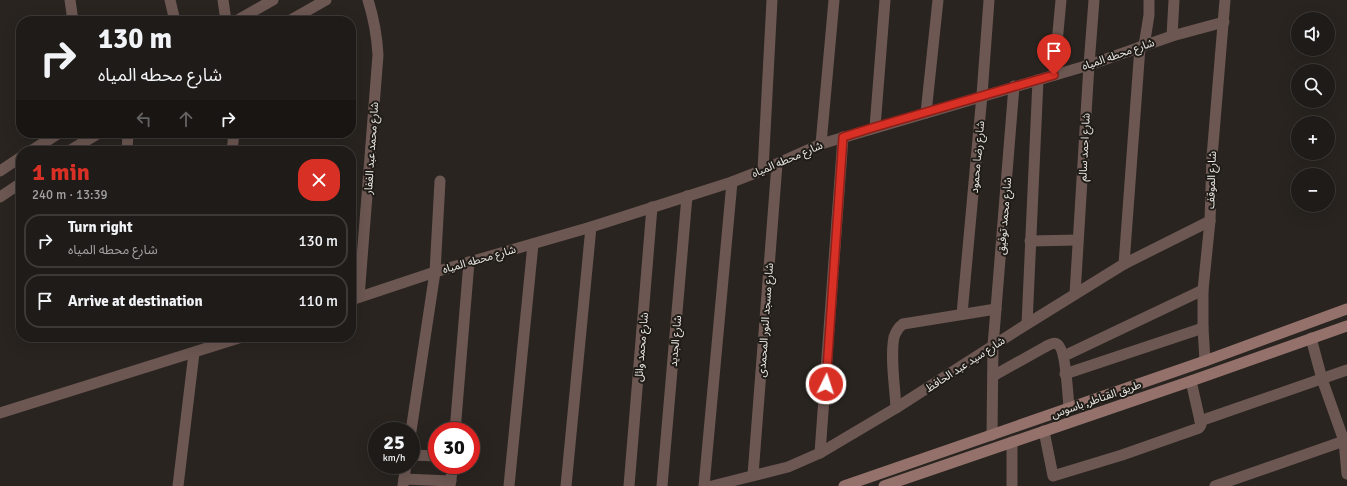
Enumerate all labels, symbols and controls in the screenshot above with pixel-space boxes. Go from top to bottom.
map controls [1291,12,1335,212]
button: sound [1291,12,1335,56]
text: 130 m [98,22,172,56]
icon: right [32,32,84,84]
pin [1037,34,1071,75]
street label: شارع محطه المياه [1080,36,1157,74]
icon: arrive [1043,40,1065,62]
text: شارع محطه المياه [98,64,222,86]
button: search [1291,64,1335,108]
street label: شارع محمد عبد الغفار [362,101,382,196]
icon: left [133,108,155,130]
icon: ahead [175,108,197,130]
icon: right [217,108,239,130]
street label: شارع احمد سالم [1076,112,1095,182]
button: + [1291,116,1335,160]
street label: شارع رضا محمود [968,120,988,194]
street label: شارع محطه المياه [750,139,825,181]
street label: شارع الموقف [1204,150,1220,209]
text: 1 min [32,157,90,187]
button: close [298,159,340,201]
button: − [1291,168,1335,212]
street label: شارع محمد توفيق [995,176,1015,255]
text: 240 m · 13:39 [32,187,108,203]
text: Turn right [68,218,133,236]
icon: right [34,230,56,252]
text: 130 m [298,232,338,250]
text: شارع محطه المياه [68,242,158,258]
street label: شارع محطه المياه [441,243,518,277]
street label: شارع مسجد النور المحمدى [755,262,777,378]
icon: arrive [34,290,56,312]
text: Arrive at destination [68,292,203,310]
text: 110 m [298,292,338,310]
street label: شارع محمد وائل [632,311,652,382]
street label: شارع الجديد [667,315,685,367]
street label: شارع سيد عبد الحافظ [923,334,1008,396]
position arrow [805,363,847,405]
street label: طريق القناطر, باسوس [1049,378,1143,421]
speed limit sign: 30 [428,422,480,474]
text: 25 [383,430,405,455]
text: km/h [383,452,405,464]

